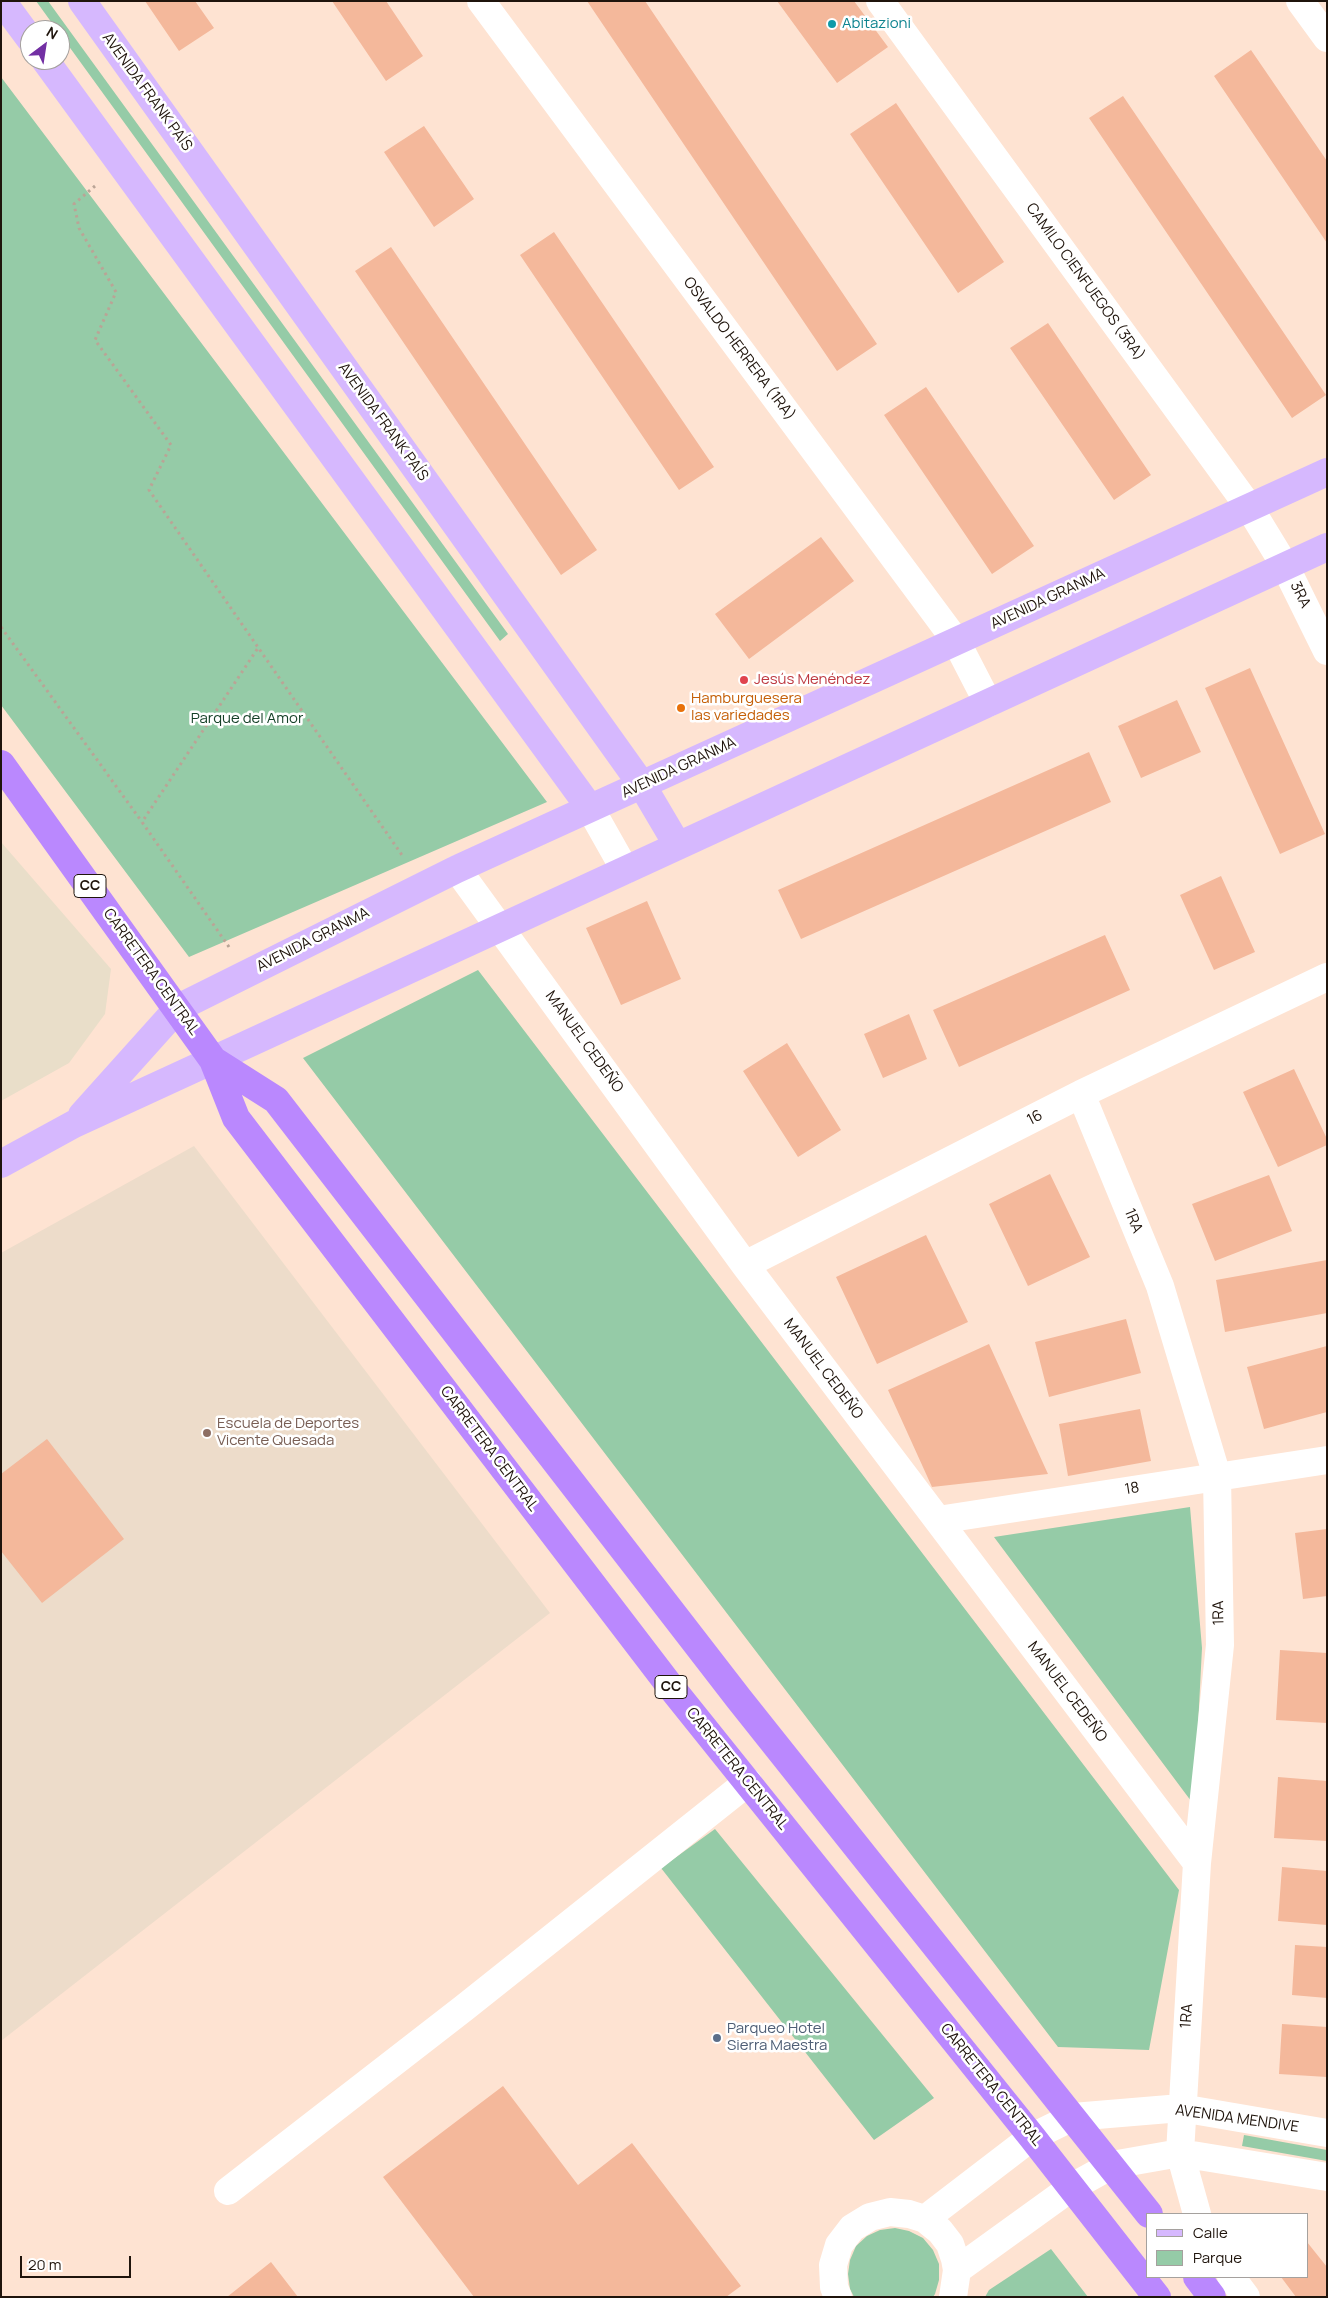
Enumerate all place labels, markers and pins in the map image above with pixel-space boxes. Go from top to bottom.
place label: Abitazioni [842,15,911,33]
marker: Abitazioni [826,18,838,30]
place label: Jesús Menéndez [754,671,870,689]
marker: Jesús Menéndez [738,674,750,686]
place label: Hamburguesera las variedades [691,690,802,725]
marker: Hamburguesera las variedades [675,702,687,714]
place label: Escuela de Deportes Vicente Quesada [217,1415,359,1450]
marker: Escuela de Deportes Vicente Quesada [201,1427,213,1439]
place label: Parqueo Hotel Sierra Maestra [727,2020,827,2055]
marker: Parqueo Hotel Sierra Maestra [711,2032,723,2044]

